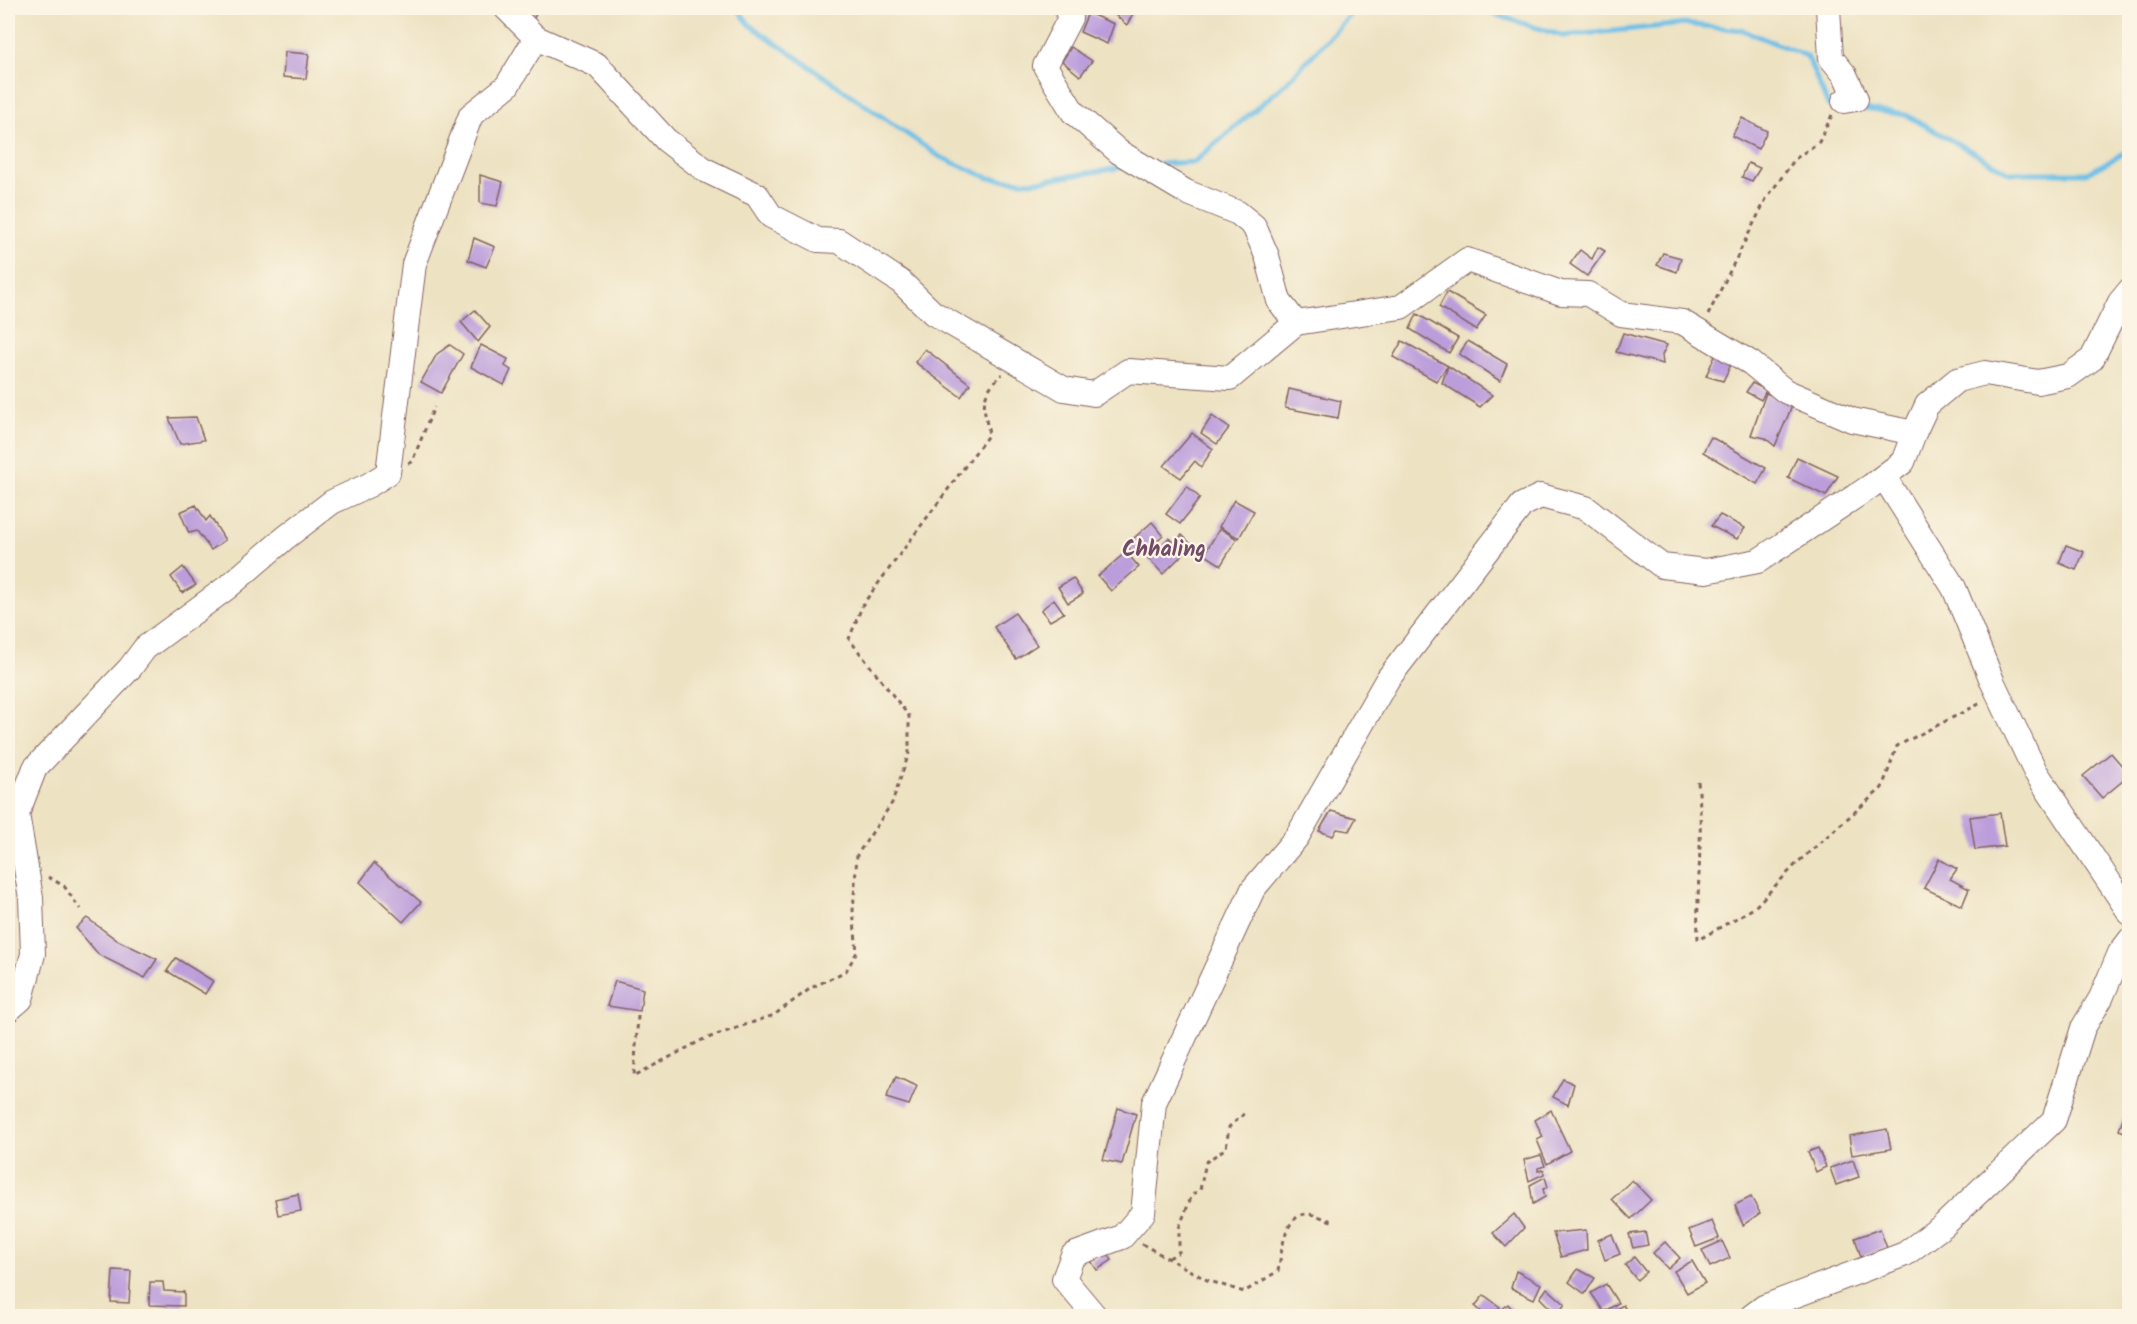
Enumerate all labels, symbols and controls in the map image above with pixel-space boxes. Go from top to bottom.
district label: Chhaling [1122,533,1206,568]

